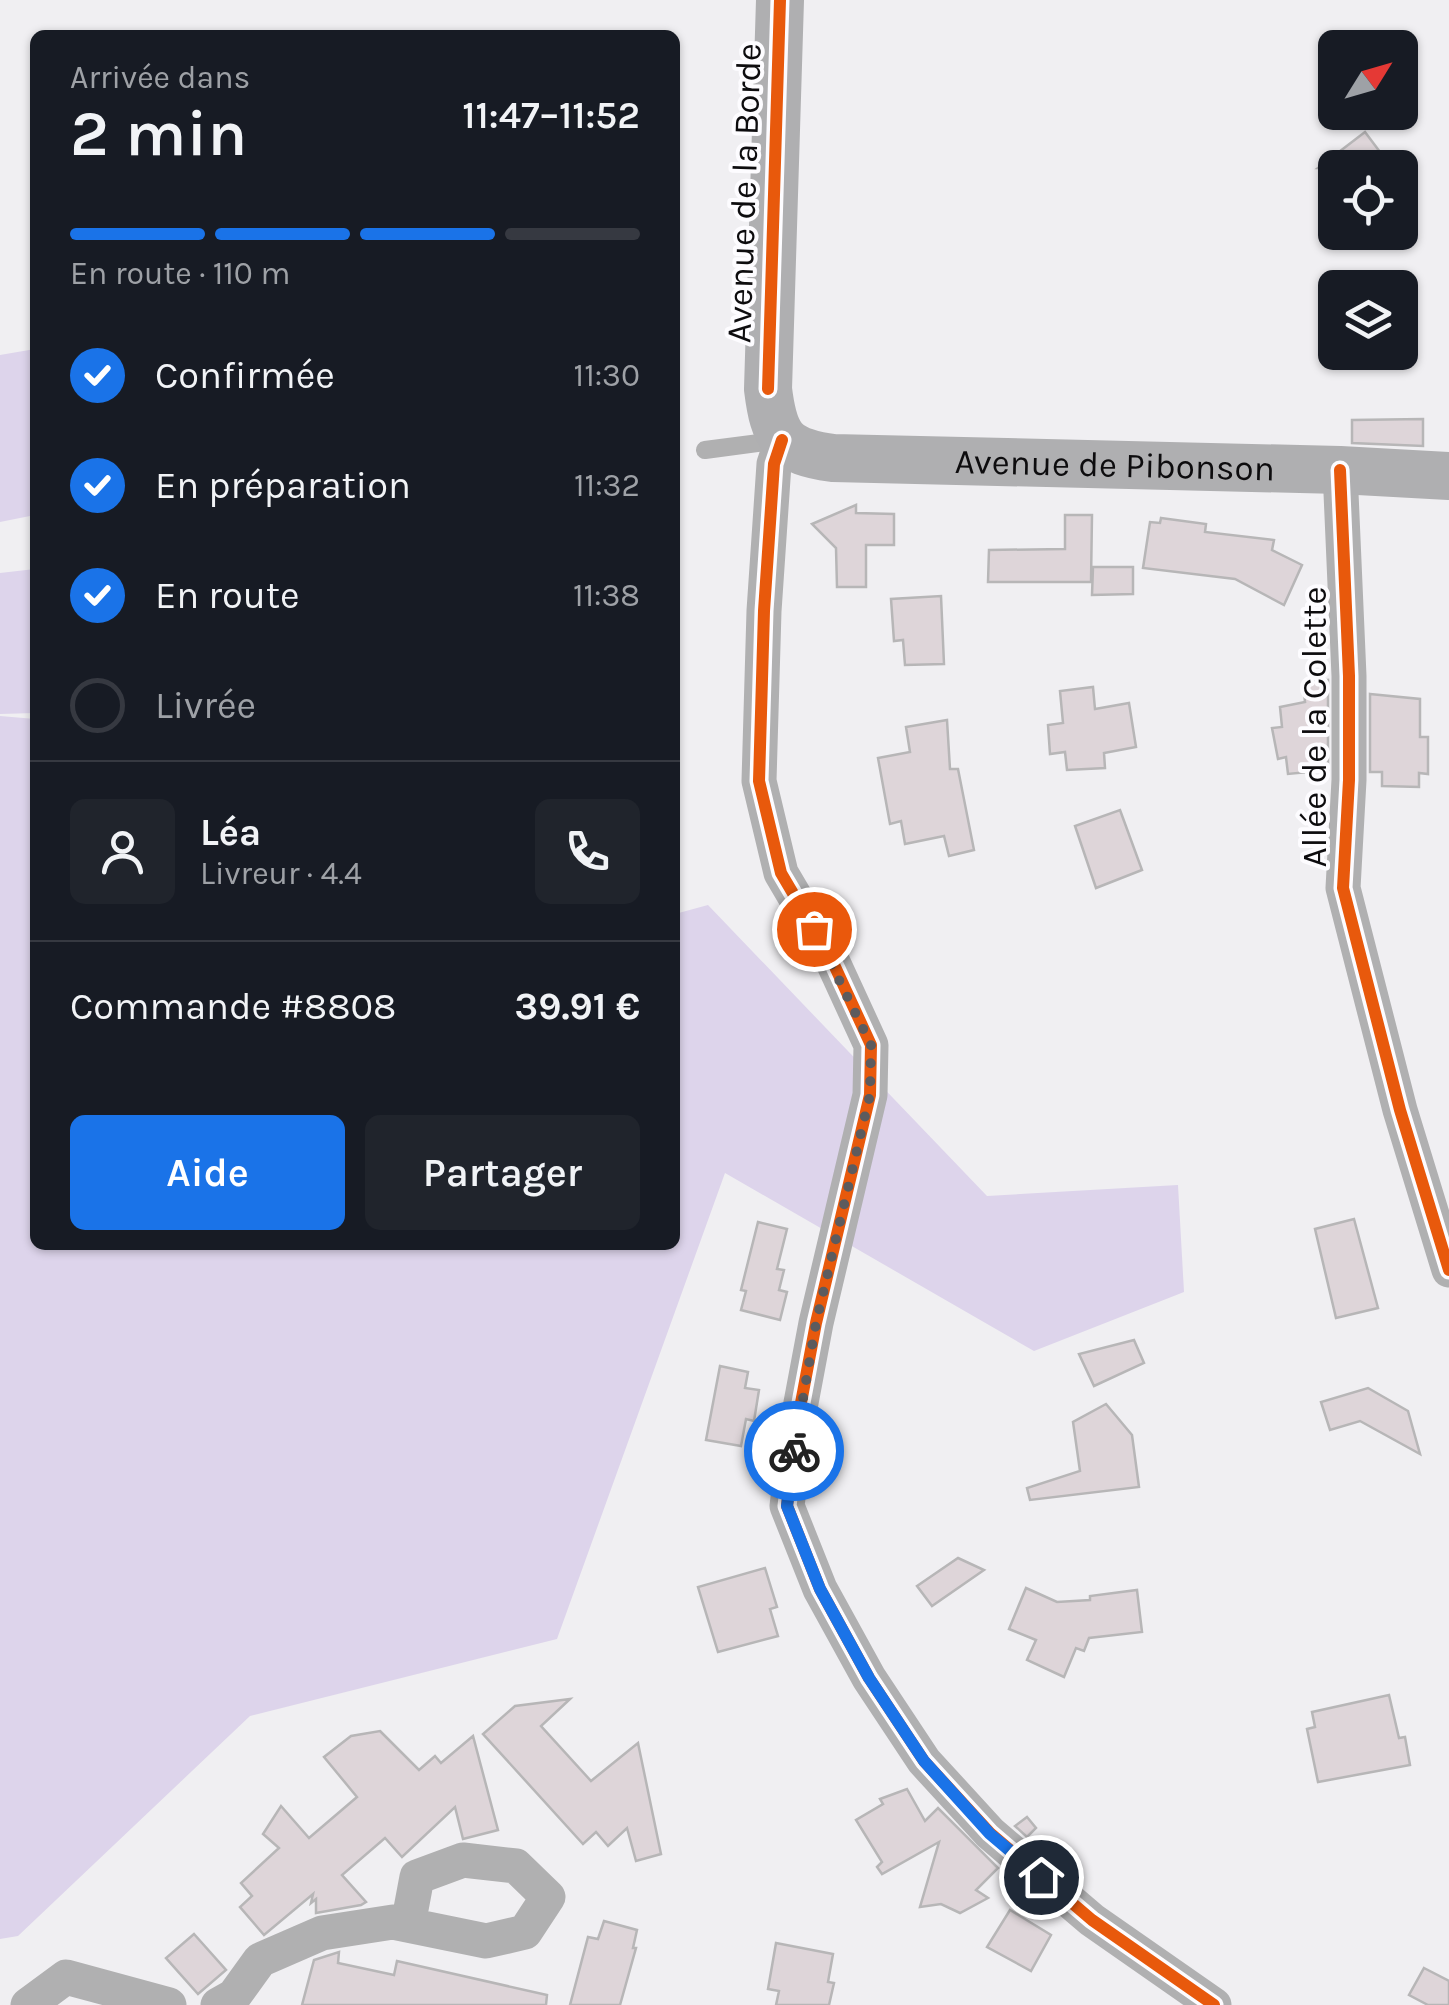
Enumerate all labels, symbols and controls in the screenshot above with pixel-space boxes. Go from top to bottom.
north arrow [1318,30,1418,130]
map controls [1318,30,1418,370]
street label: Avenue de la Borde [718,42,770,344]
text: Arrivée dans [70,59,250,96]
text: 11:47–11:52 [462,93,640,138]
text: 2 min [70,95,247,171]
button: locate [1318,150,1418,250]
text: En route · 110 m [70,255,290,292]
button: layers [1318,270,1418,370]
icon: check [70,348,125,403]
text: Confirmée [155,353,335,398]
text: 11:30 [574,357,640,394]
street label: Avenue de Pibonson [954,440,1275,489]
icon: check [70,458,125,513]
text: En préparation [155,463,411,508]
text: 11:32 [574,467,640,504]
icon: check [70,568,125,623]
text: En route [155,573,300,618]
text: 11:38 [573,577,640,614]
street label: Allée de la Colette [1294,586,1335,868]
text: Livrée [155,683,256,728]
button: person [70,799,175,904]
button: phone [535,799,640,904]
text: Léa [200,810,261,855]
text: Livreur · 4.4 [200,855,362,892]
pin [772,887,857,972]
icon: bag [787,902,842,957]
text: Commande #8808 [70,984,396,1029]
text: 39.91 € [515,984,640,1029]
button: Aide [70,1115,345,1230]
button: Partager [365,1115,640,1230]
courier [744,1401,844,1501]
icon: bike [767,1424,822,1479]
pin [999,1835,1084,1920]
icon: home [1014,1850,1069,1905]

